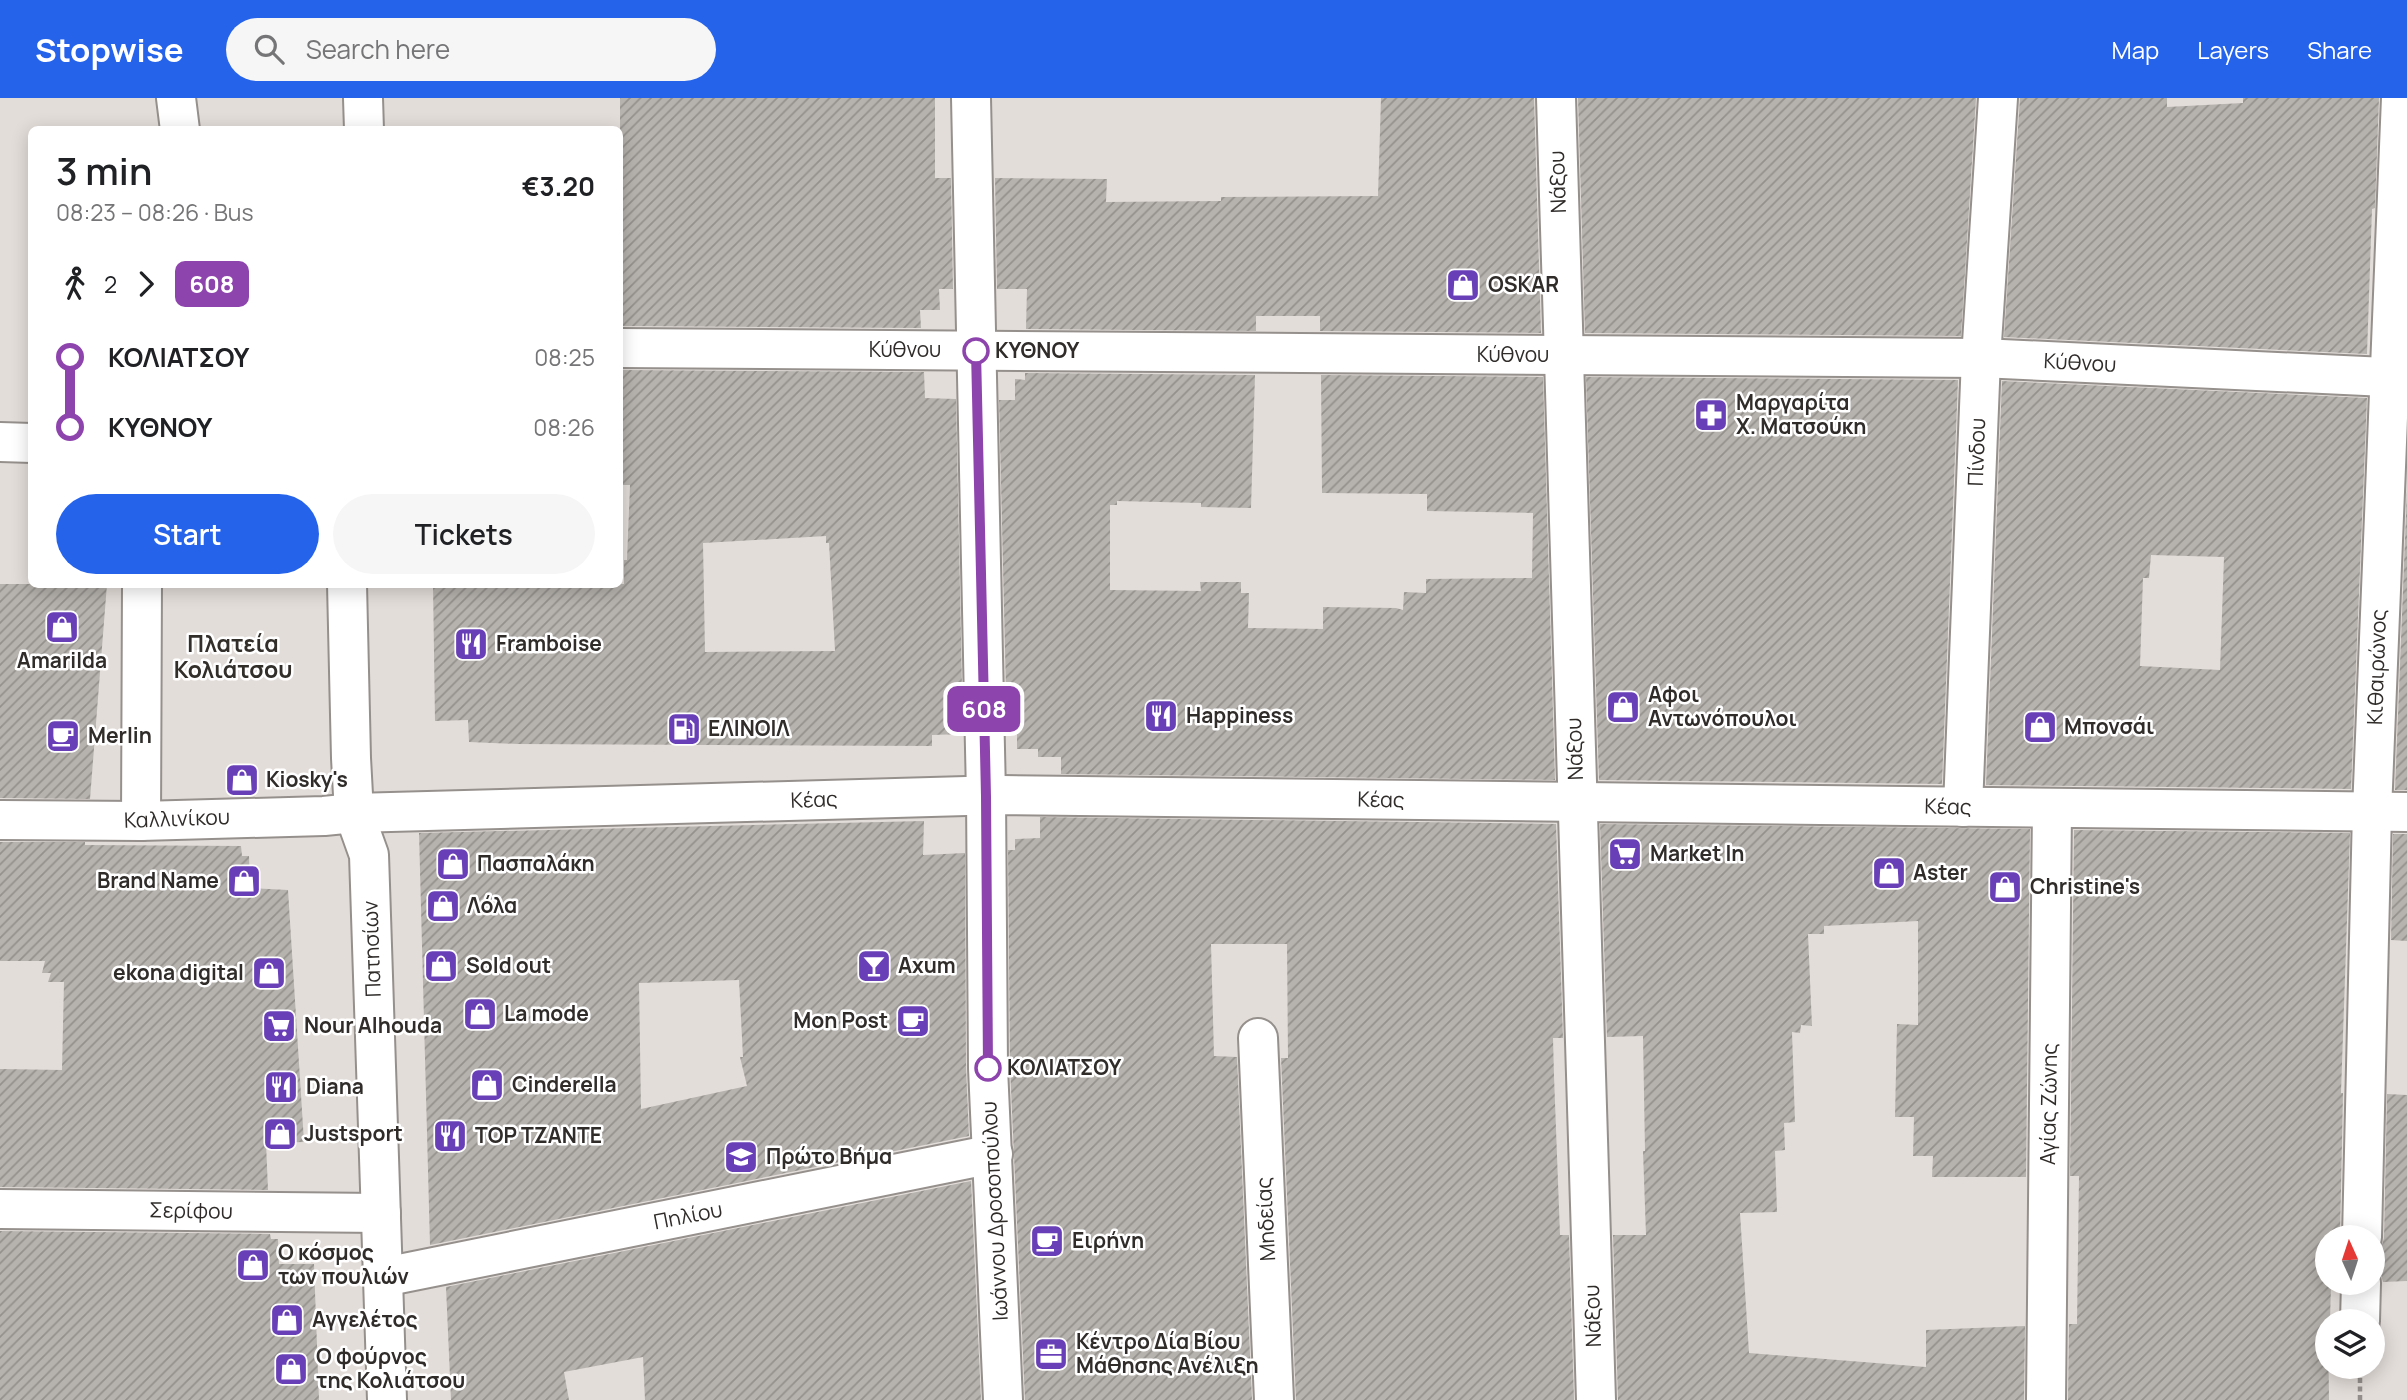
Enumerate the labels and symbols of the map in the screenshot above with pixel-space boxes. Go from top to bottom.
street label: Νάξου [1542,150,1572,214]
shop icon: OSKAR [1444,266,1482,304]
place label: OSKAR [1488,270,1559,298]
street label: Κύθνου [869,335,941,363]
place label: ΚΥΘΝΟΥ [995,336,1080,364]
marker: ΚΥΘΝΟΥ [963,338,989,364]
street label: Κύθνου [1477,340,1549,368]
street label: Κύθνου [2043,346,2117,378]
place label: Μαργαρίτα Χ. Ματσούκη [1736,388,1866,440]
pharmacy icon: Μαργαρίτα Χ. Ματσούκη [1692,396,1730,434]
street label: Πίνδου [1961,417,1991,487]
shop icon: Amarilda [43,608,81,646]
street label: Κιθαιρώνος [2360,609,2392,725]
restaurant icon: Framboise [452,625,490,663]
district label: Πλατεία Κολιάτσου [174,627,292,685]
place label: Framboise [496,629,602,657]
place label: Amarilda [17,646,107,674]
place label: Αφοι Αντωνόπουλοι [1648,680,1797,732]
line badge: 608 [944,686,1024,732]
shop icon: Αφοι Αντωνόπουλοι [1604,688,1642,726]
restaurant icon: Happiness [1142,697,1180,735]
place label: Happiness [1186,701,1293,729]
shop icon: Μπονσάι [2021,708,2059,746]
fuel station icon: ΕΛΙΝΟΙΛ [665,710,703,748]
place label: Μπονσάι [2064,712,2155,740]
place label: ΕΛΙΝΟΙΛ [708,714,790,742]
cafe icon: Merlin [44,717,82,755]
street label: Νάξου [1559,717,1589,781]
place label: Merlin [88,721,152,749]
shop icon: Kiosky's [223,761,261,799]
place label: Kiosky's [266,765,348,793]
street label: Κέας [790,784,838,814]
street label: Κέας [1357,785,1405,813]
street label: Κέας [1924,792,1972,820]
street label: Καλλινίκου [123,802,230,834]
supermarket icon: Market In [1606,835,1644,873]
place label: Market In [1650,839,1744,867]
shop icon: Πασπαλάκη [434,845,472,883]
place label: Πασπαλάκη [477,849,595,877]
shop icon: Aster [1870,854,1908,892]
place label: Aster [1913,858,1968,886]
shop icon: Brand Name [225,862,263,900]
place label: Brand Name [97,866,219,894]
shop icon: Christine's [1986,868,2024,906]
place label: Christine's [2030,872,2140,900]
shop icon: Λόλα [424,887,462,925]
place label: Λόλα [467,891,517,919]
street label: Πατησίων [355,900,387,998]
shop icon: Sold out [422,947,460,985]
bar icon: Axum [855,947,893,985]
place label: Sold out [466,951,551,979]
place label: Axum [898,951,956,979]
shop icon: ekona digital [250,954,288,992]
place label: ekona digital [113,958,244,986]
shop icon: La mode [461,995,499,1033]
place label: La mode [504,999,589,1027]
cafe icon: Mon Post [894,1002,932,1040]
place label: Mon Post [793,1006,888,1034]
supermarket icon: Nour Alhouda [260,1007,298,1045]
place label: Nour Alhouda [304,1011,442,1039]
street label: Αγίας Ζώνης [2033,1043,2063,1165]
place label: ΚΟΛΙΑΤΣΟΥ [1007,1053,1121,1081]
marker: ΚΟΛΙΑΤΣΟΥ [975,1055,1001,1081]
shop icon: Cinderella [468,1066,506,1104]
restaurant icon: Diana [262,1068,300,1106]
place label: Cinderella [512,1070,617,1098]
place label: Diana [306,1072,364,1100]
street label: Ιωάννου Δροσοπούλου [974,1100,1014,1322]
shop icon: Justsport [261,1115,299,1153]
restaurant icon: TOP TZANTE [431,1117,469,1155]
place label: Justsport [304,1119,403,1147]
place label: TOP TZANTE [475,1121,602,1149]
school or university icon: Πρώτο Βήμα [722,1138,760,1176]
place label: Πρώτο Βήμα [766,1142,892,1170]
street label: Μηδείας [1249,1176,1281,1262]
street label: Σερίφου [149,1195,233,1225]
street label: Πηλίου [651,1195,725,1235]
cafe icon: Ειρήνη [1028,1222,1066,1260]
north arrow [2315,1225,2385,1295]
place label: Ειρήνη [1072,1226,1144,1254]
place label: Ο κόσμος των πουλιών [278,1238,409,1290]
shop icon: Ο κόσμος των πουλιών [234,1246,272,1284]
street label: Νάξου [1577,1284,1607,1348]
shop icon: Αγγελέτος [268,1301,306,1339]
place label: Αγγελέτος [312,1305,418,1333]
place label: Κέντρο Δία Βίου Μάθησης Ανέλιξη [1076,1327,1259,1379]
office icon: Κέντρο Δία Βίου Μάθησης Ανέλιξη [1032,1335,1070,1373]
place label: Ο φούρνος της Κολιάτσου [316,1342,465,1394]
shop icon: Ο φούρνος της Κολιάτσου [272,1350,310,1388]

